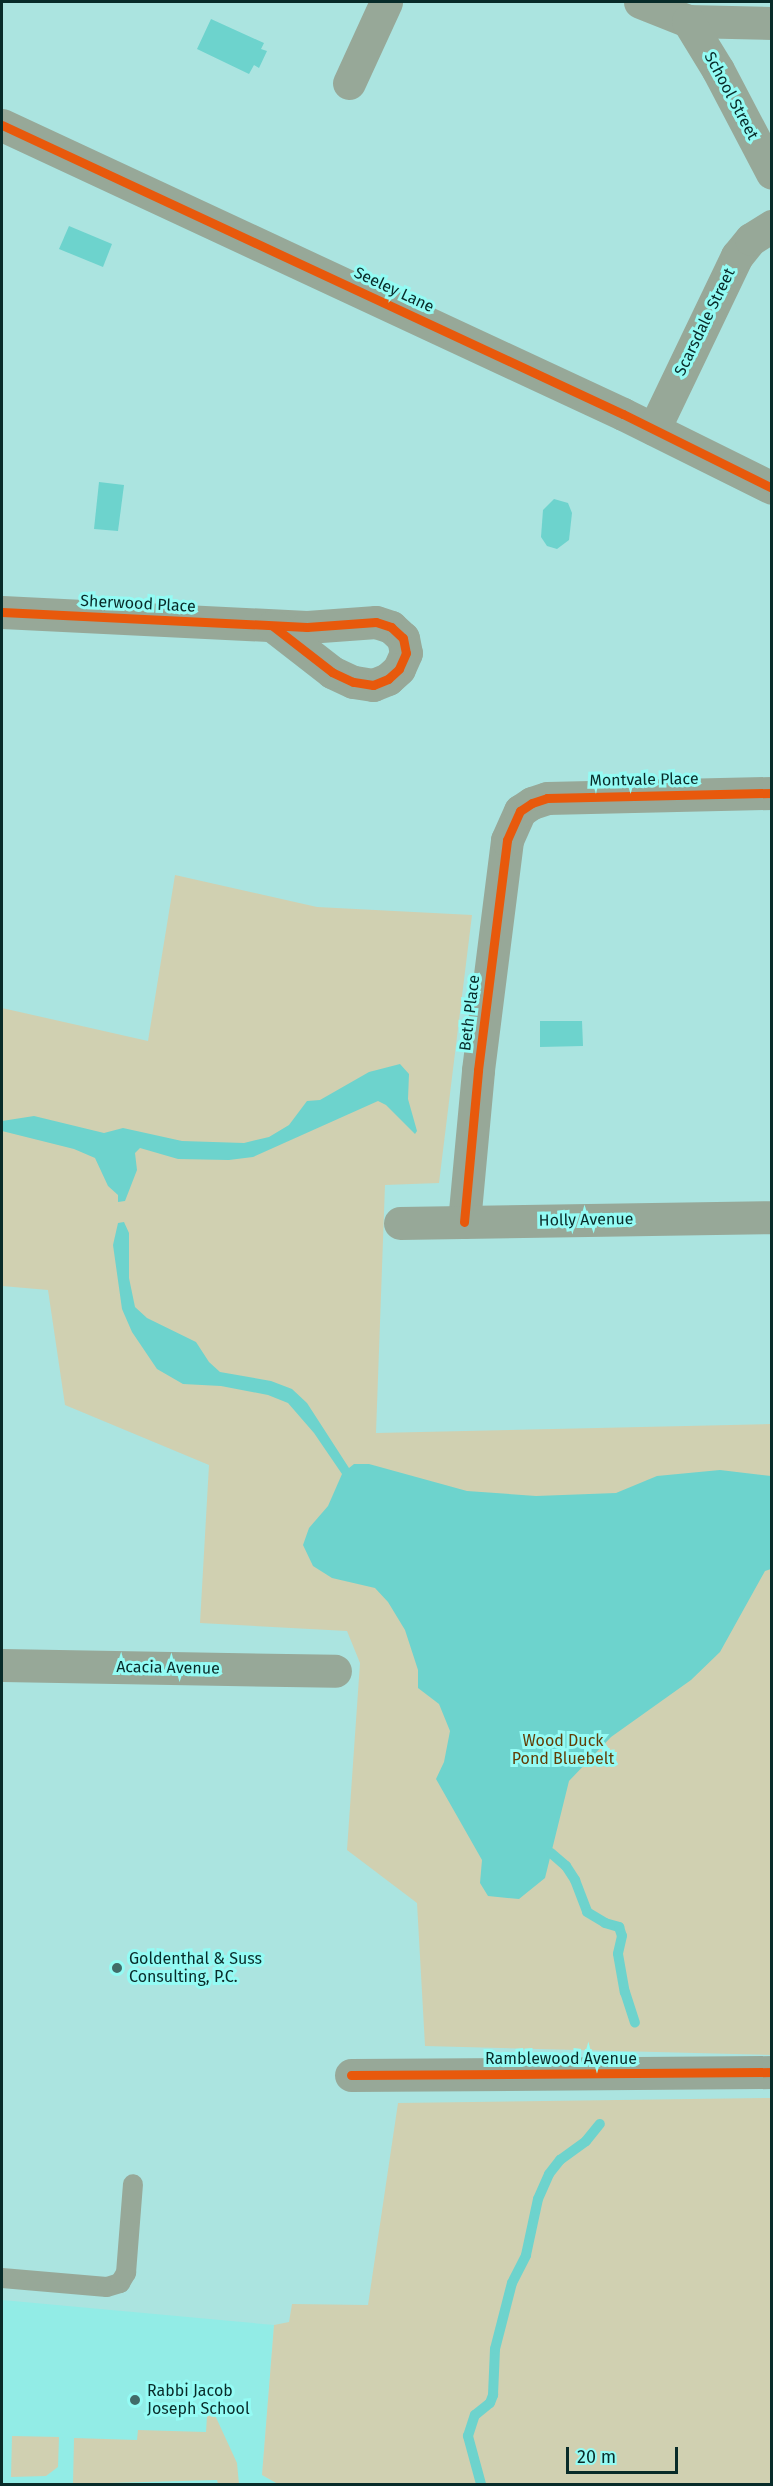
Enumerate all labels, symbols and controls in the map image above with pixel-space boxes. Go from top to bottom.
street label: School Street [700,49,762,143]
street label: Seeley Lane [351,263,437,317]
street label: Scarsdale Street [671,265,739,379]
street label: Sherwood Place [80,591,196,617]
street label: Montvale Place [589,769,699,791]
street label: Beth Place [456,974,484,1052]
street label: Holly Avenue [539,1210,633,1230]
street label: Acacia Avenue [116,1657,220,1679]
park label: Wood Duck Pond Bluebelt [512,1731,614,1769]
place label: Goldenthal & Suss Consulting, P.C. [129,1949,262,1987]
marker: Goldenthal & Suss Consulting, P.C. [110,1961,124,1975]
street label: Ramblewood Avenue [485,2049,637,2069]
place label: Rabbi Jacob Joseph School [147,2381,250,2419]
marker: Rabbi Jacob Joseph School [128,2393,142,2407]
scale bar [569,2435,682,2473]
text: 20 m [577,2446,616,2468]

